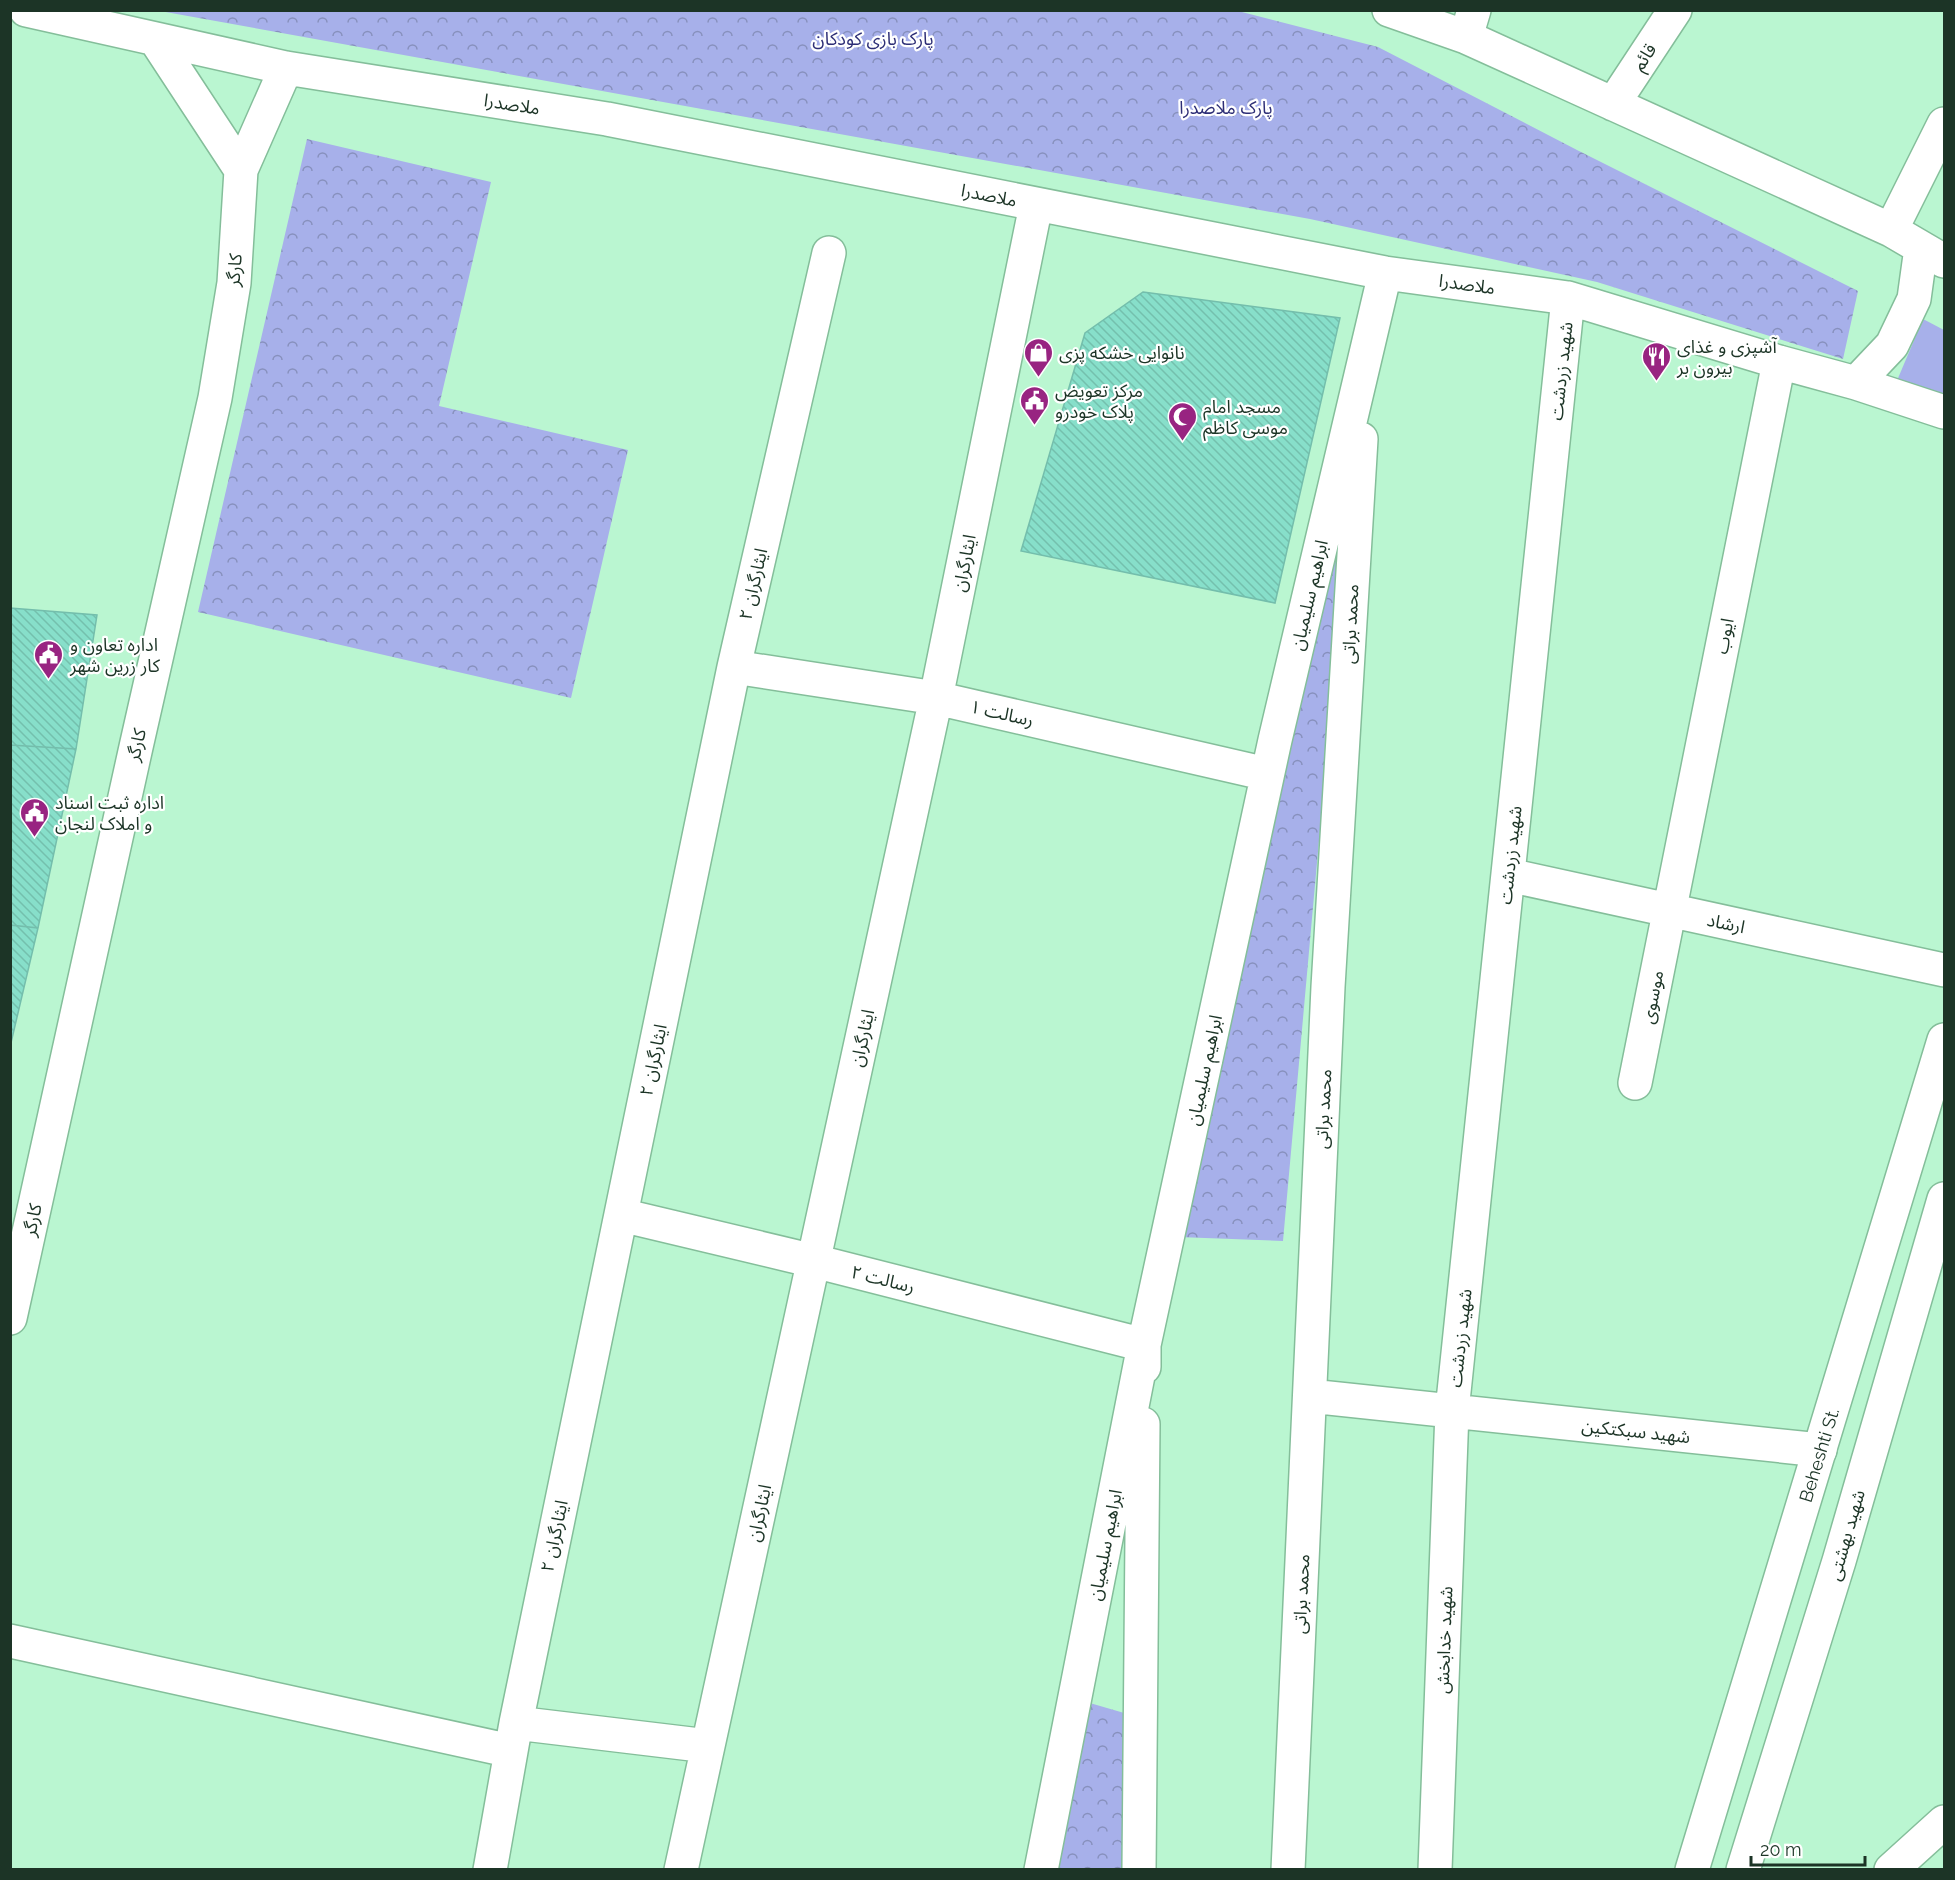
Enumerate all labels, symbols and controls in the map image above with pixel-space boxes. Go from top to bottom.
park label: پارک بازی کودکان [812,28,934,50]
street label: قائم [1628,39,1663,76]
street label: ملاصدرا [482,89,542,120]
park label: پارک ملاصدرا [1179,97,1273,119]
street label: ملاصدرا [959,179,1019,212]
street label: کارگر [222,252,247,288]
street label: ملاصدرا [1437,270,1496,299]
street label: شهید زردشت [1545,321,1578,422]
shop icon: نانوایی خشکه پزی [1022,336,1054,378]
place label: آشپزی و غذای بیرون بر [1676,336,1777,379]
restaurant icon: آشپزی و غذای بیرون بر [1640,340,1672,382]
place label: نانوایی خشکه پزی [1059,342,1185,364]
place label: مرکز تعویض پلاک خودرو [1055,380,1143,423]
public building icon: مرکز تعویض پلاک خودرو [1018,384,1050,426]
place label: مسجد امام موسی کاظم [1203,396,1288,441]
mosque icon: مسجد امام موسی کاظم [1166,400,1198,442]
street label: ایثارگران [948,532,981,594]
street label: ابراهیم سلیمیان [1286,538,1335,653]
street label: ایثارگران ۲ [735,546,772,622]
street label: محمد براتی [1337,584,1364,665]
street label: ایوب [1710,616,1739,656]
place label: اداره تعاون و کار زرین شهر [69,634,161,677]
public building icon: اداره تعاون و کار زرین شهر [33,638,65,680]
street label: رسالت ۱ [968,695,1036,731]
street label: کارگر [122,726,151,765]
place label: اداره ثبت اسناد و املاک لنجان [55,792,164,835]
public building icon: اداره ثبت اسناد و املاک لنجان [18,796,50,838]
street label: شهید زردشت [1494,805,1527,906]
street label: ارشاد [1705,909,1747,938]
street label: موسوی [1637,968,1668,1026]
street label: ایثارگران [846,1007,879,1069]
street label: ابراهیم سلیمیان [1182,1013,1229,1128]
street label: ایثارگران ۲ [635,1022,672,1098]
street label: محمد براتی [1310,1069,1337,1150]
street label: کارگر [18,1201,47,1240]
street label: رسالت ۲ [849,1261,917,1298]
street label: شهید زردشت [1444,1288,1477,1389]
street label: Beheshti St. [1795,1405,1843,1505]
street label: شهید سبکتکین [1580,1415,1691,1448]
street label: ایثارگران [743,1482,776,1544]
street label: شهید بهشتی [1823,1487,1870,1583]
street label: ابراهیم سلیمیان [1084,1488,1129,1603]
street label: ایثارگران ۲ [536,1498,573,1574]
street label: محمد براتی [1288,1554,1315,1635]
street label: شهید خدابخش [1432,1586,1457,1694]
scale bar [1751,1829,1865,1867]
text: 20 m [1760,1839,1802,1860]

